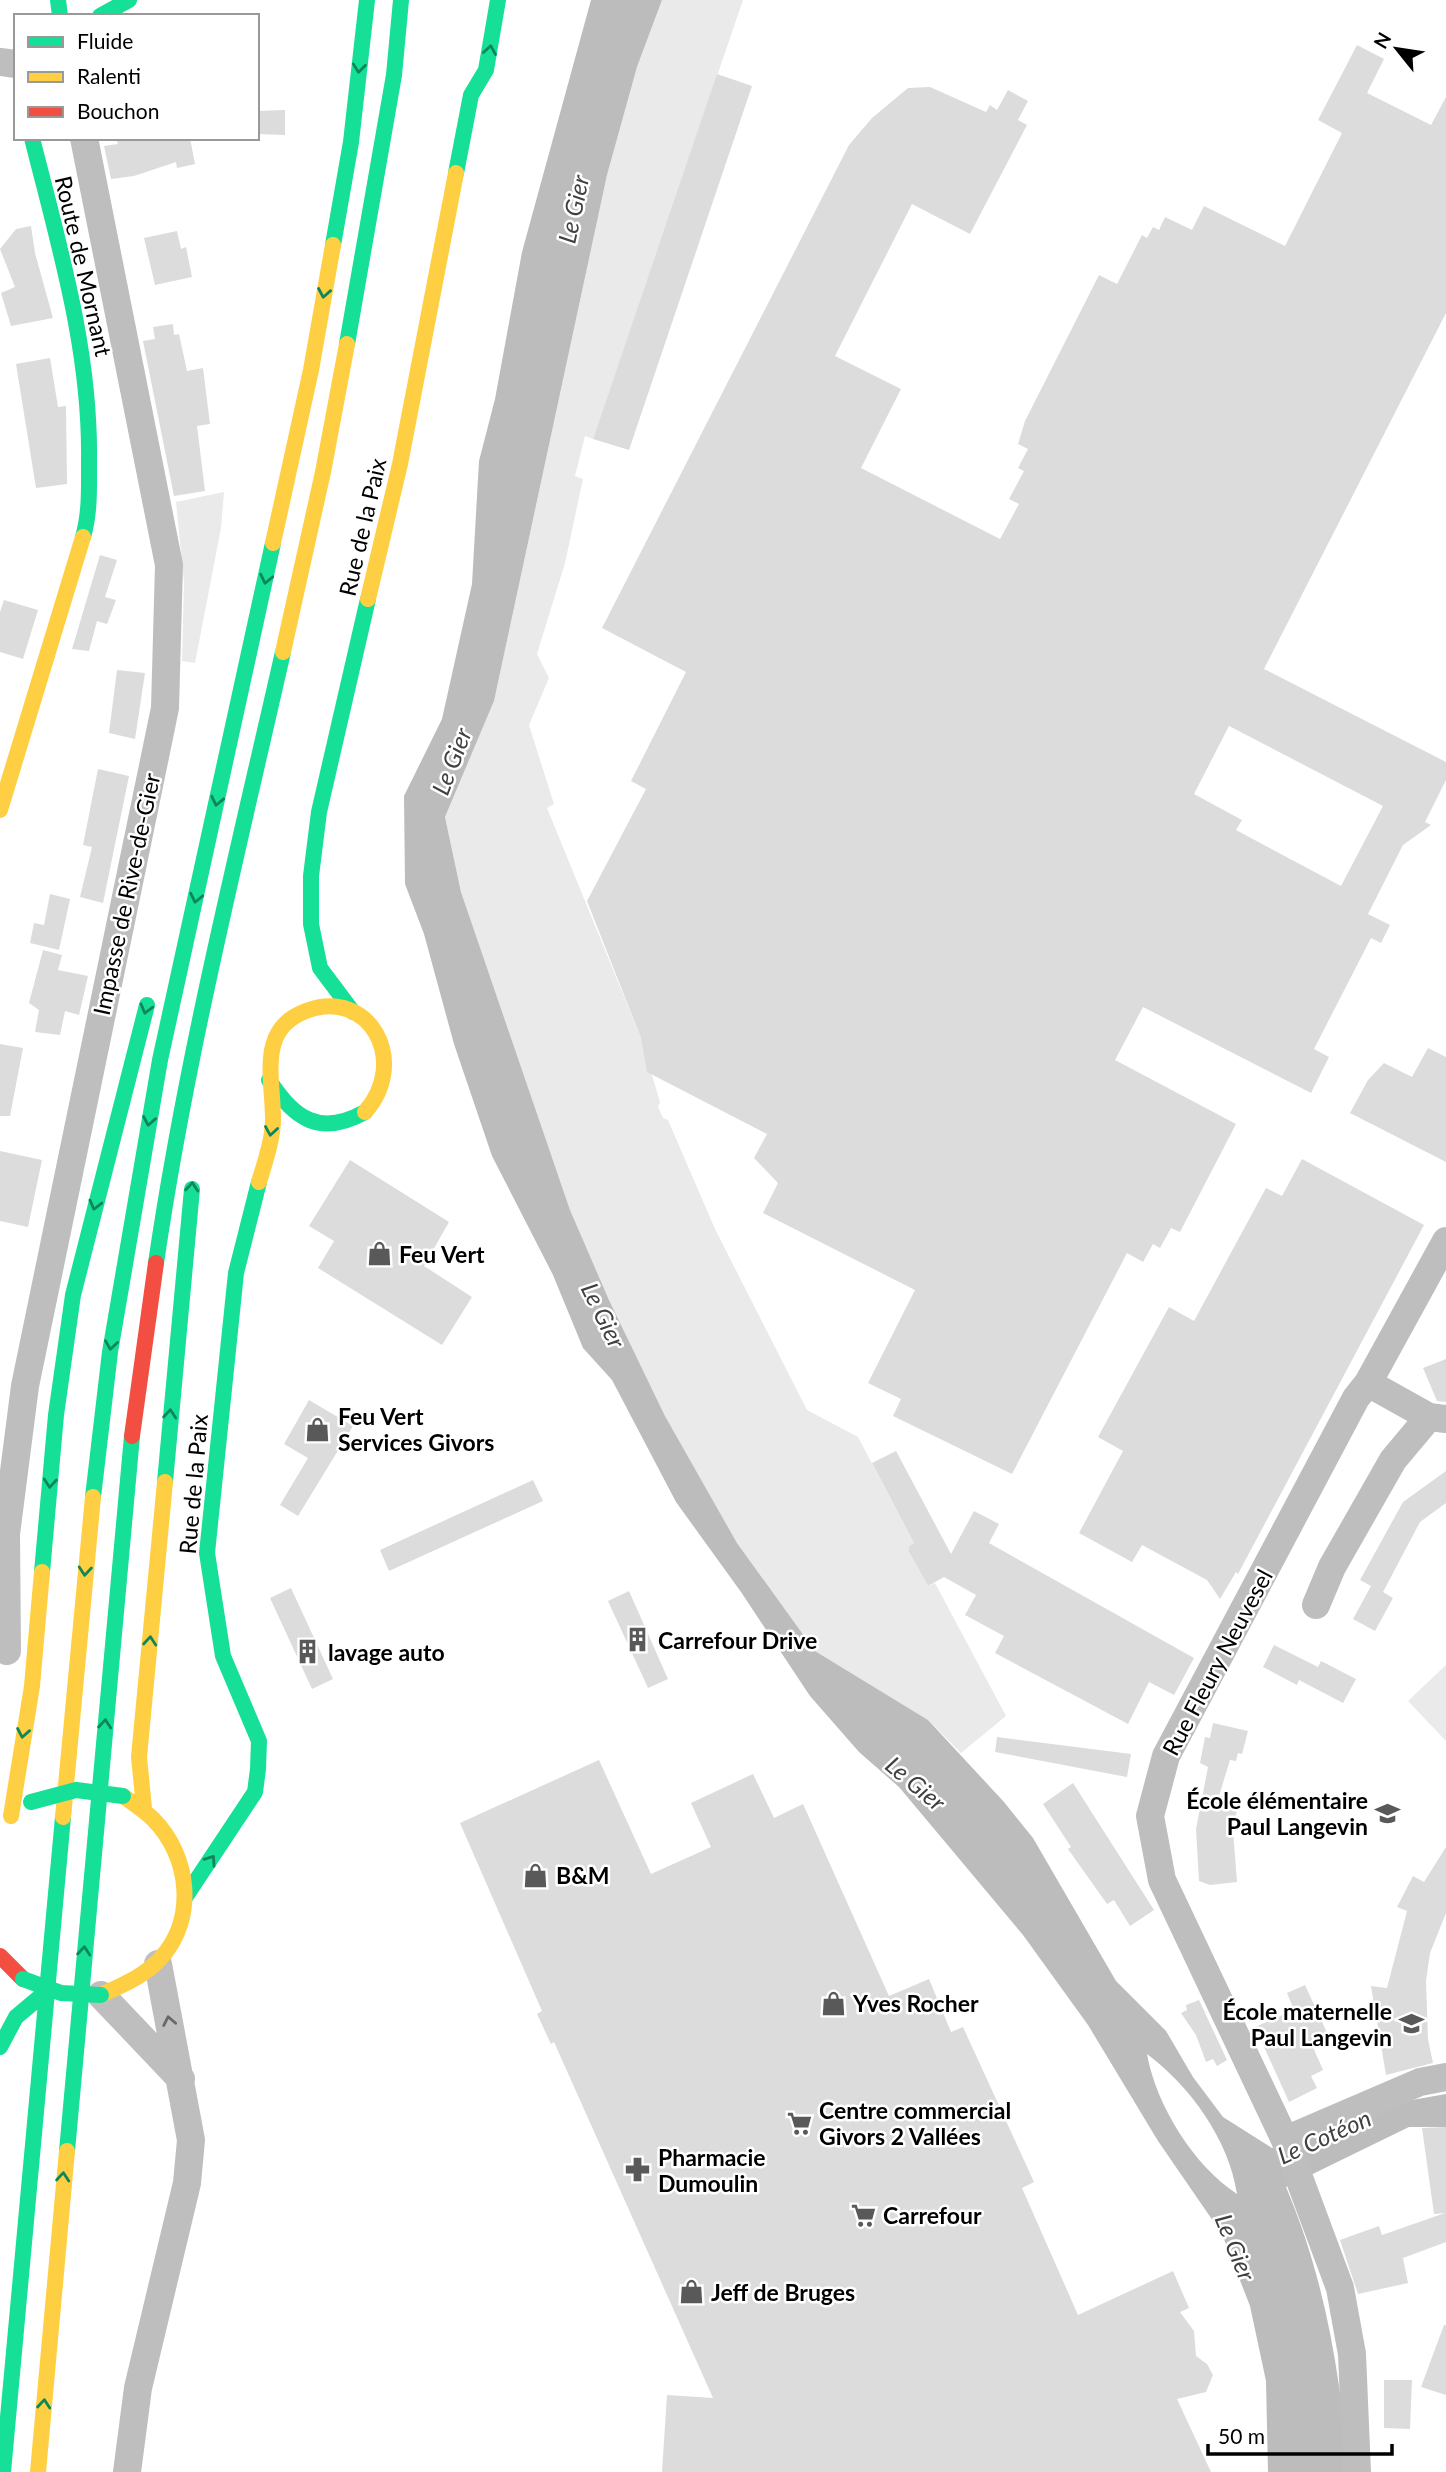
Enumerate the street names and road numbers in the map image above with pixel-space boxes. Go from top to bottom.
street label: Route de Mornant [50,173,119,360]
street label: Rue de la Paix [333,455,392,599]
street label: Impasse de Rive-de-Gier [87,770,165,1018]
street label: Rue de la Paix [173,1412,213,1555]
street label: Rue Fleury Neuvesel [1156,1564,1278,1760]

